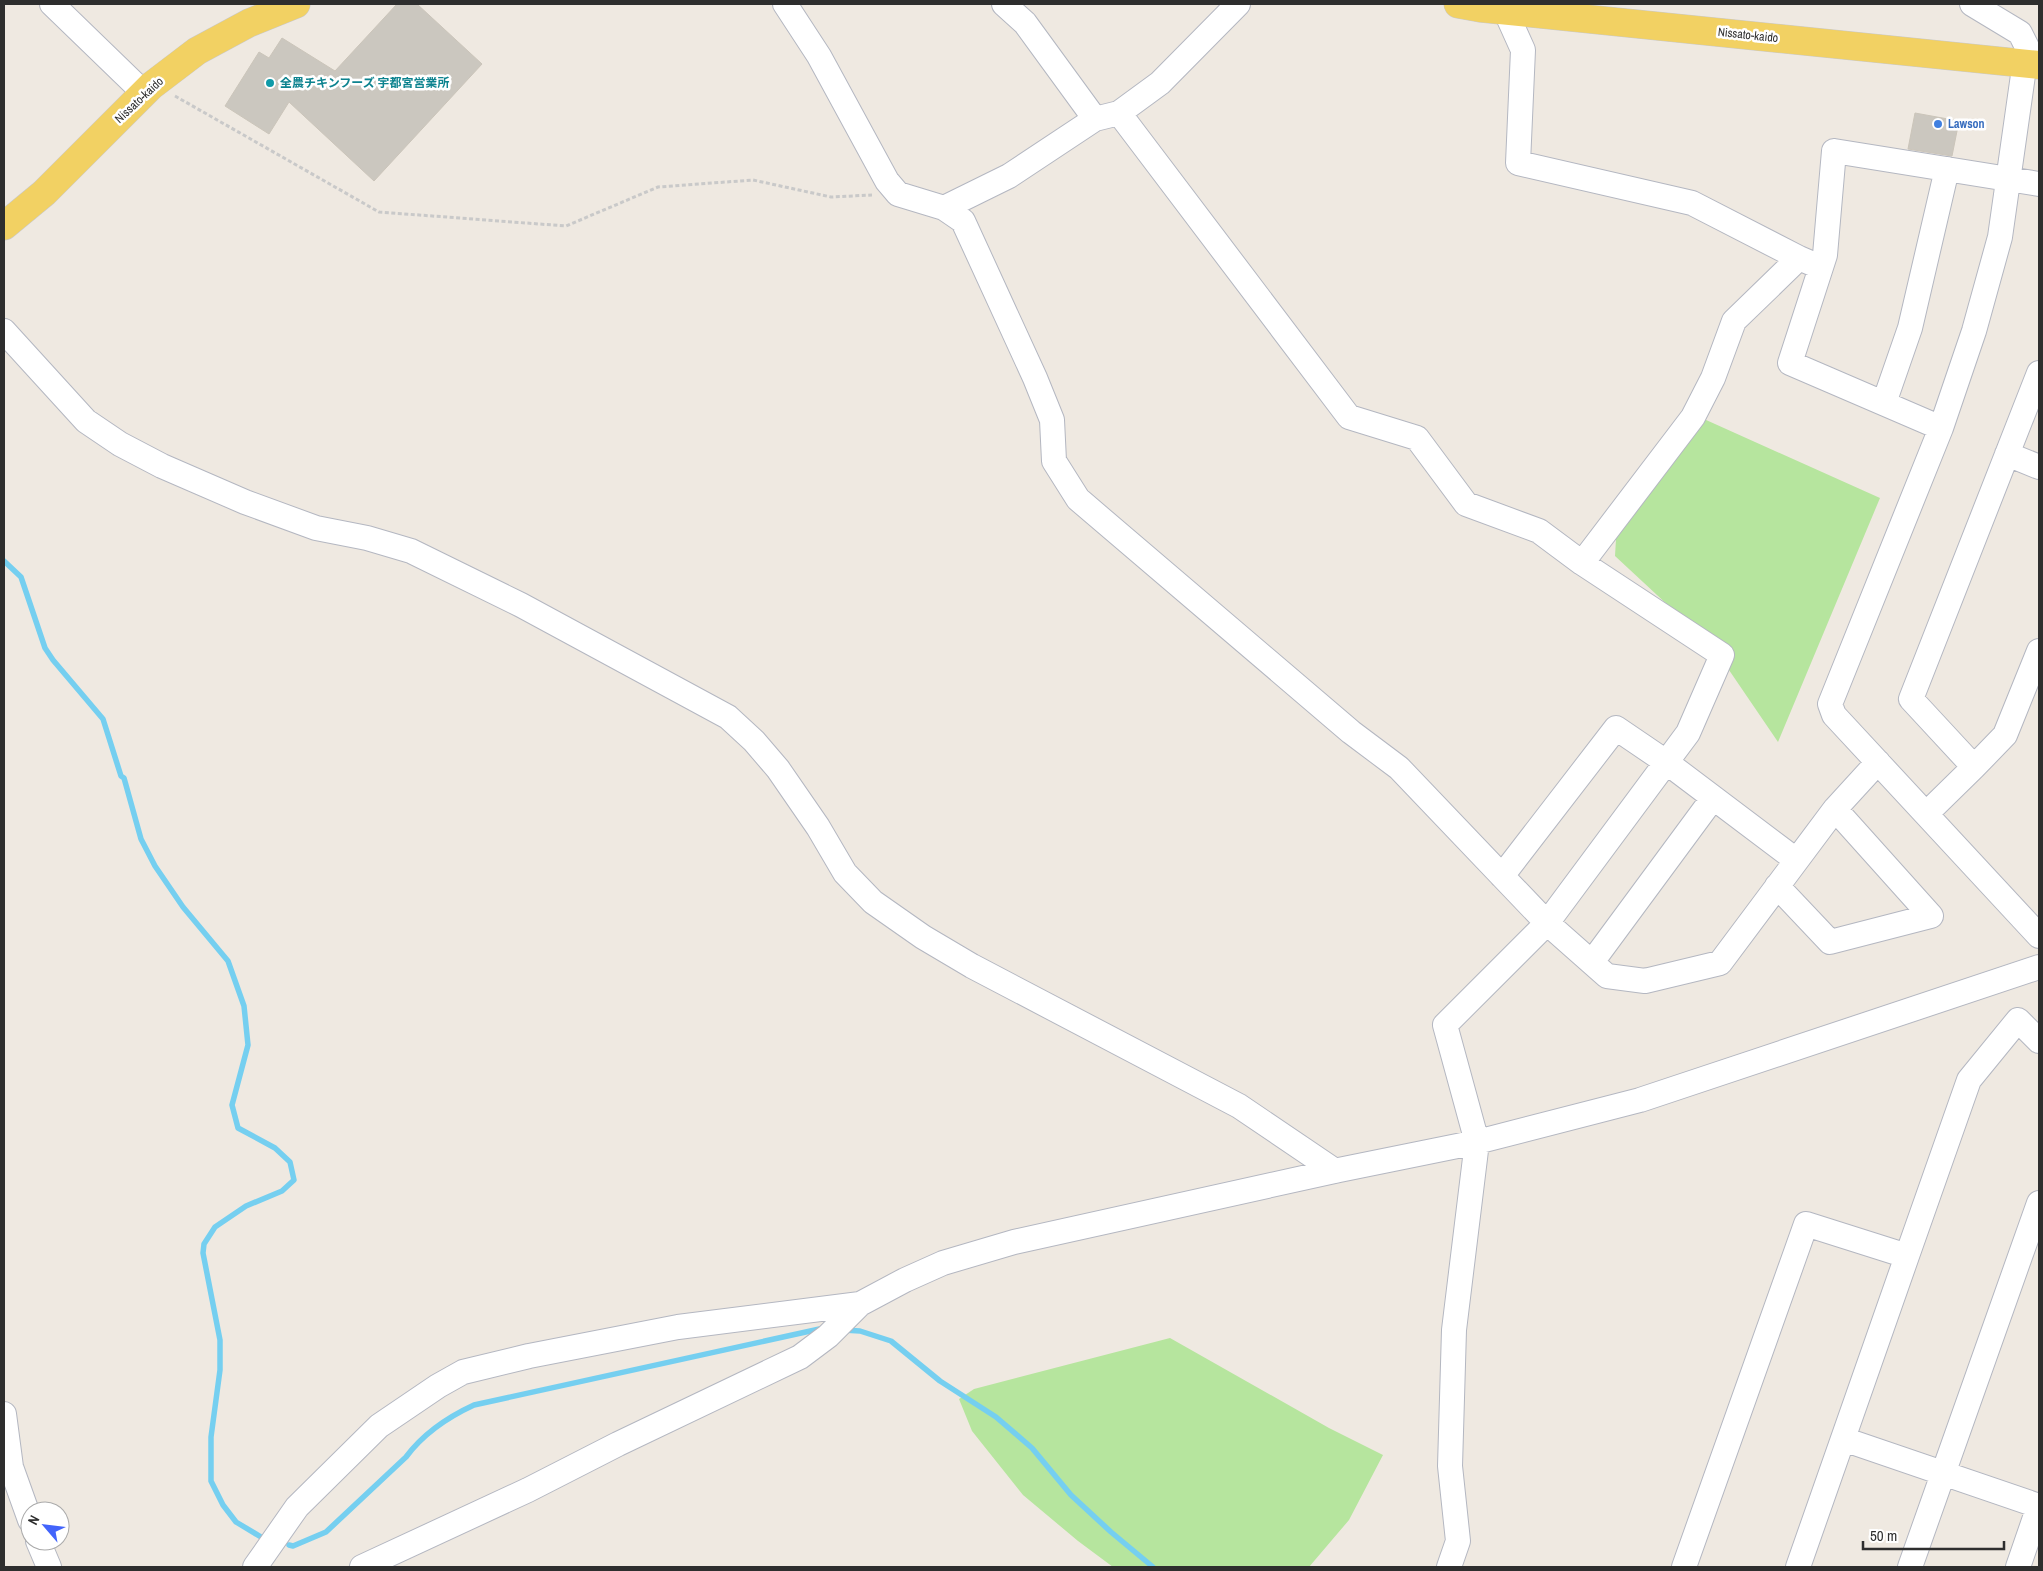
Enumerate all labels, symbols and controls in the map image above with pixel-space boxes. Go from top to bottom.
street label: Nissato-kaido [1717,24,1779,46]
street label: Nissato-kaido [111,73,167,127]
place label: 全農チキンフーズ 宇都宮営業所 [280,75,449,91]
marker: 全農チキンフーズ 宇都宮営業所 [264,77,276,89]
place label: Lawson [1948,116,1985,132]
marker: Lawson [1932,118,1944,130]
north arrow [20,1501,70,1551]
text: N [24,1512,43,1528]
scale bar [1863,1518,2004,1550]
text: 50 m [1870,1525,1897,1546]

